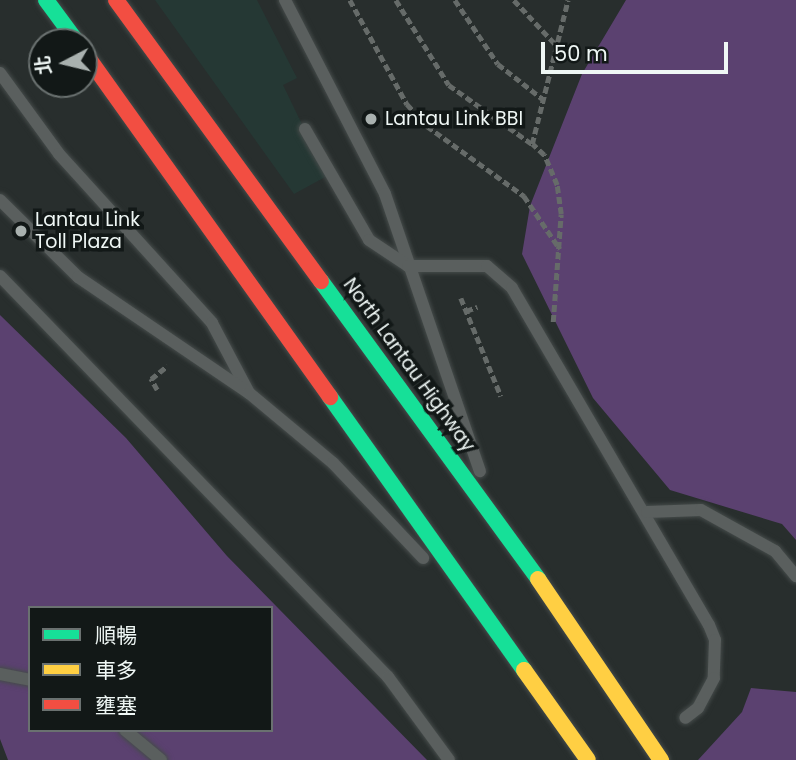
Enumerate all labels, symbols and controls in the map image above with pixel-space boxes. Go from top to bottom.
north arrow [28,28,98,98]
scale bar [544,28,731,72]
text: 50 m [554,39,608,68]
text: 北 [29,54,58,76]
place label: Lantau Link BBI [385,108,523,130]
marker: Lantau Link BBI [363,111,379,127]
place label: Lantau Link Toll Plaza [35,209,140,253]
marker: Lantau Link Toll Plaza [13,223,29,239]
street label: North Lantau Highway [338,274,480,456]
legend [28,606,273,732]
text: 順暢 [95,621,137,650]
text: 車多 [95,656,137,685]
text: 壅塞 [95,691,137,720]

